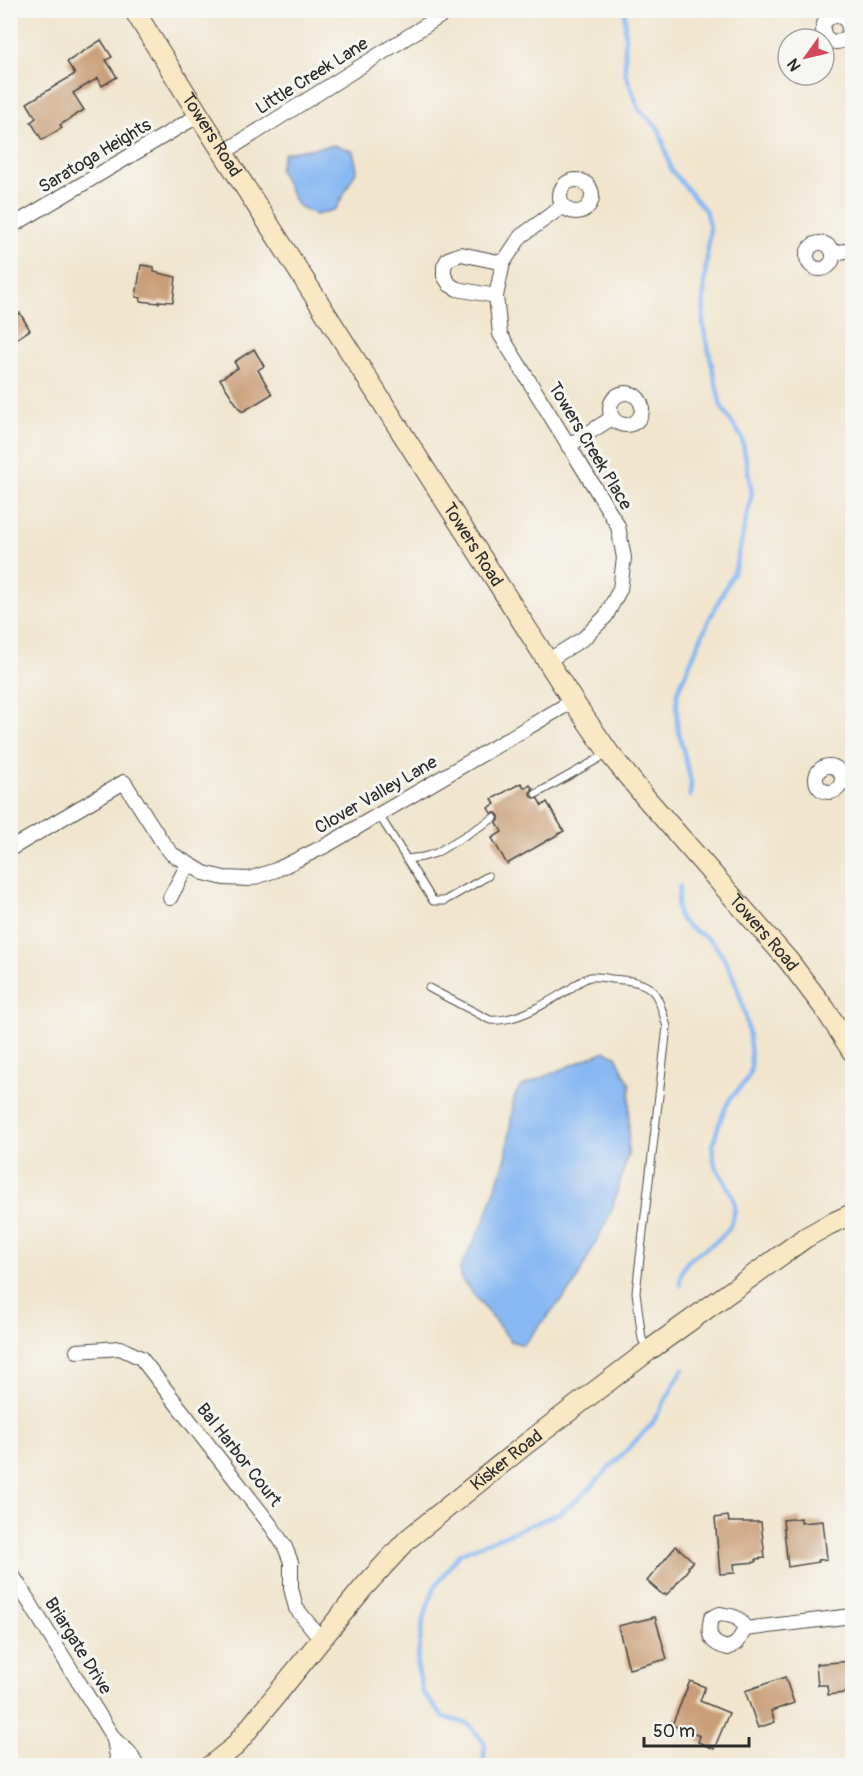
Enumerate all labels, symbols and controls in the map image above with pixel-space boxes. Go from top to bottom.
north arrow [776,27,836,87]
street label: Little Creek Lane [251,32,373,120]
text: N [783,55,806,75]
street label: Towers Road [176,88,247,181]
street label: Saratoga Heights [35,113,155,199]
street label: Towers Creek Place [543,378,637,514]
street label: Towers Road [438,498,508,591]
street label: Clover Valley Lane [311,751,441,839]
street label: Towers Road [724,889,804,976]
street label: Bal Harbor Court [191,1399,287,1512]
street label: Kisker Road [465,1424,547,1496]
street label: Briargate Drive [39,1593,117,1699]
scale bar [644,1710,749,1748]
text: 50 m [653,1720,695,1743]

